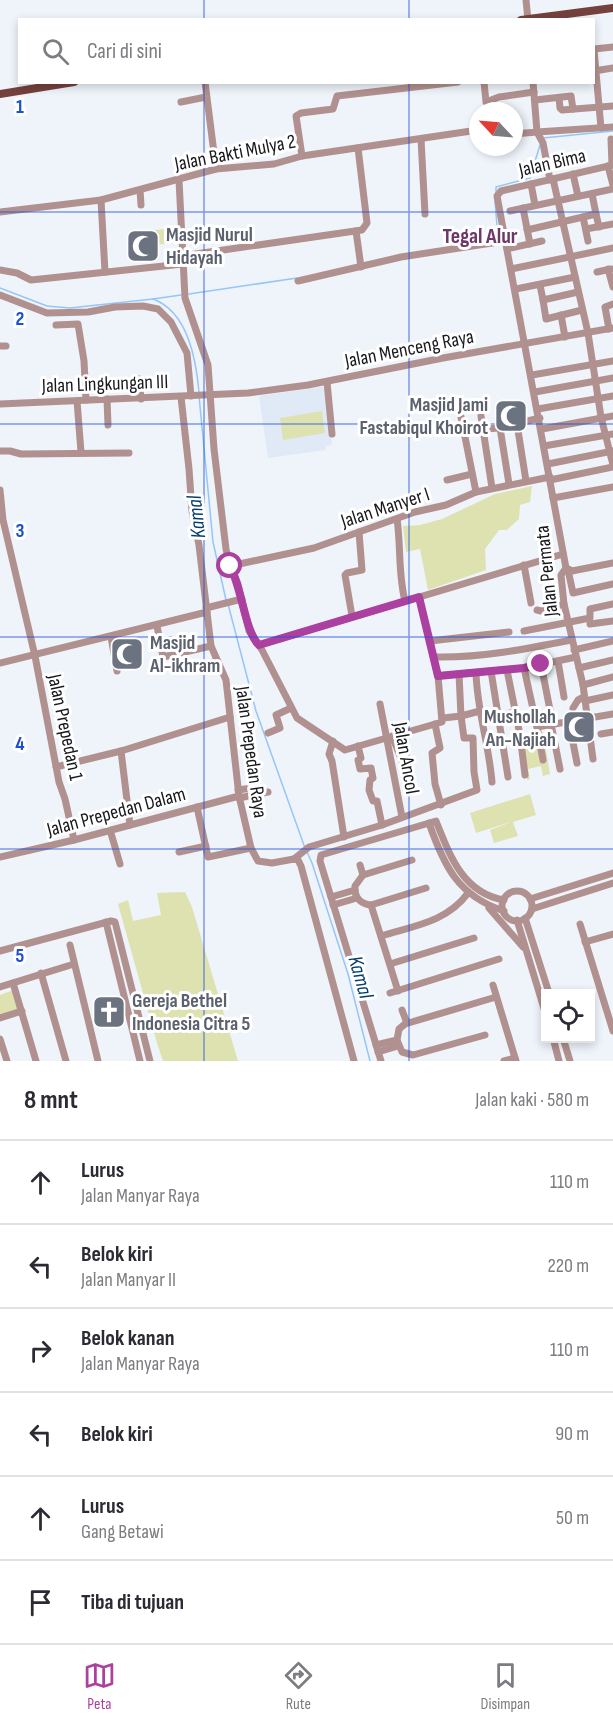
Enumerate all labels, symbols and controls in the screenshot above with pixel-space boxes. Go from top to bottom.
search box [18,18,595,84]
icon: search [39,35,72,68]
text: Cari di sini [87,38,162,65]
text: 1 [16,95,24,119]
north arrow [469,102,523,156]
street label: Jalan Bakti Mulya 2 [172,129,298,177]
street label: Jalan Bima [515,144,588,183]
place label: Masjid Nurul Hidayah [166,223,253,270]
district label: Tegal Alur [442,223,518,250]
mosque icon: Masjid Nurul Hidayah [125,228,161,264]
text: 2 [16,307,24,331]
street label: Jalan Menceng Raya [342,325,476,373]
street label: Jalan Lingkungan III [40,370,169,398]
place label: Masjid Jami Fastabiqul Khoirot [360,393,488,440]
mosque icon: Masjid Jami Fastabiqul Khoirot [493,398,529,434]
street label: Jalan Manyer I [337,482,433,534]
water label: Kamal [182,493,211,540]
text: 3 [16,519,25,543]
street label: Jalan Permata [530,524,564,619]
route start [216,552,242,578]
place label: Masjid Al-ikhram [149,631,220,678]
mosque icon: Masjid Al-ikhram [109,636,145,672]
route end [527,650,553,676]
street label: Jalan Prepedan 1 [42,671,88,783]
street label: Jalan Prepedan Raya [230,684,272,819]
place label: Mushollah An-Najiah [484,705,556,752]
mosque icon: Mushollah An-Najiah [561,709,597,745]
street label: Jalan Ancol [388,719,424,796]
text: 4 [15,732,25,756]
street label: Jalan Prepedan Dalam [43,782,188,842]
text: 5 [16,944,25,968]
water label: Kamal [343,953,379,1002]
place label: Gereja Bethel Indonesia Citra 5 [132,989,250,1036]
map controls [541,989,595,1043]
button: locate [541,989,595,1043]
church icon: Gereja Bethel Indonesia Citra 5 [91,994,127,1030]
text: 8 mnt [24,1085,78,1116]
text: Jalan kaki · 580 m [475,1088,589,1112]
text: Lurus [81,1157,124,1184]
icon: ahead [24,1166,57,1199]
text: 110 m [550,1170,589,1194]
text: Jalan Manyar Raya [81,1184,200,1208]
text: Belok kiri [81,1241,153,1268]
icon: left [24,1250,57,1283]
text: 220 m [548,1254,589,1278]
text: Jalan Manyar II [81,1268,176,1292]
text: Belok kanan [81,1325,174,1352]
icon: right [24,1334,57,1367]
text: 110 m [550,1338,589,1362]
text: Jalan Manyar Raya [81,1352,200,1376]
icon: left [24,1418,57,1451]
text: Belok kiri [81,1421,153,1448]
text: 90 m [555,1422,589,1446]
text: Lurus [81,1493,124,1520]
icon: ahead [24,1502,57,1535]
text: 50 m [556,1506,589,1530]
text: Gang Betawi [81,1520,164,1544]
icon: arrive [24,1586,57,1619]
text: Tiba di tujuan [81,1589,184,1616]
tab: Peta [83,1659,116,1714]
tab: Rute [282,1659,315,1714]
tab: Disimpan [481,1659,530,1714]

